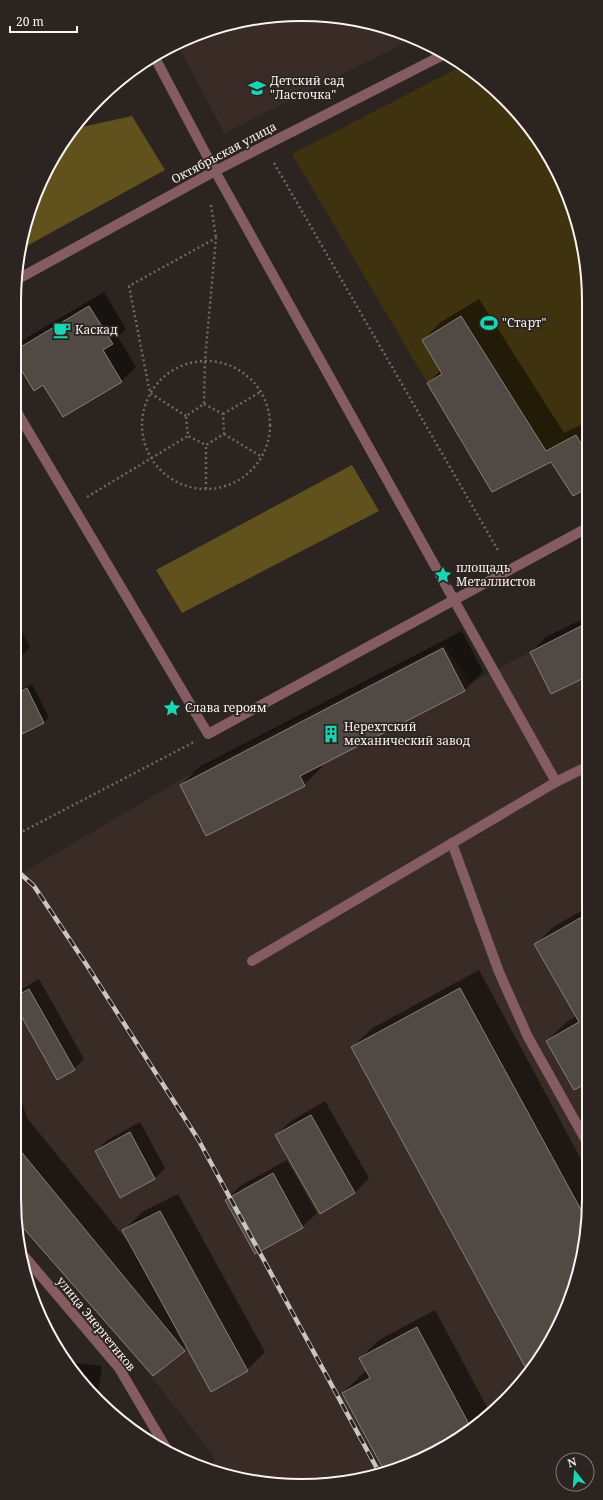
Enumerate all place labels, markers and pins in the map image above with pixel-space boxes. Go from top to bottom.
place label: Детский сад "Ласточка" [270,72,344,103]
school or university icon: Детский сад "Ласточка" [247,78,267,98]
sports icon: "Старт" [479,313,499,333]
place label: "Старт" [502,314,546,331]
cafe icon: Каскад [52,320,72,340]
place label: Каскад [75,321,118,338]
place label: площадь Металлистов [456,559,536,590]
place icon: площадь Металлистов [433,565,453,585]
place icon: Слава героям [162,698,182,718]
place label: Слава героям [185,699,267,716]
place label: Нерехтский механический завод [344,718,470,749]
building icon: Нерехтский механический завод [321,724,341,744]

